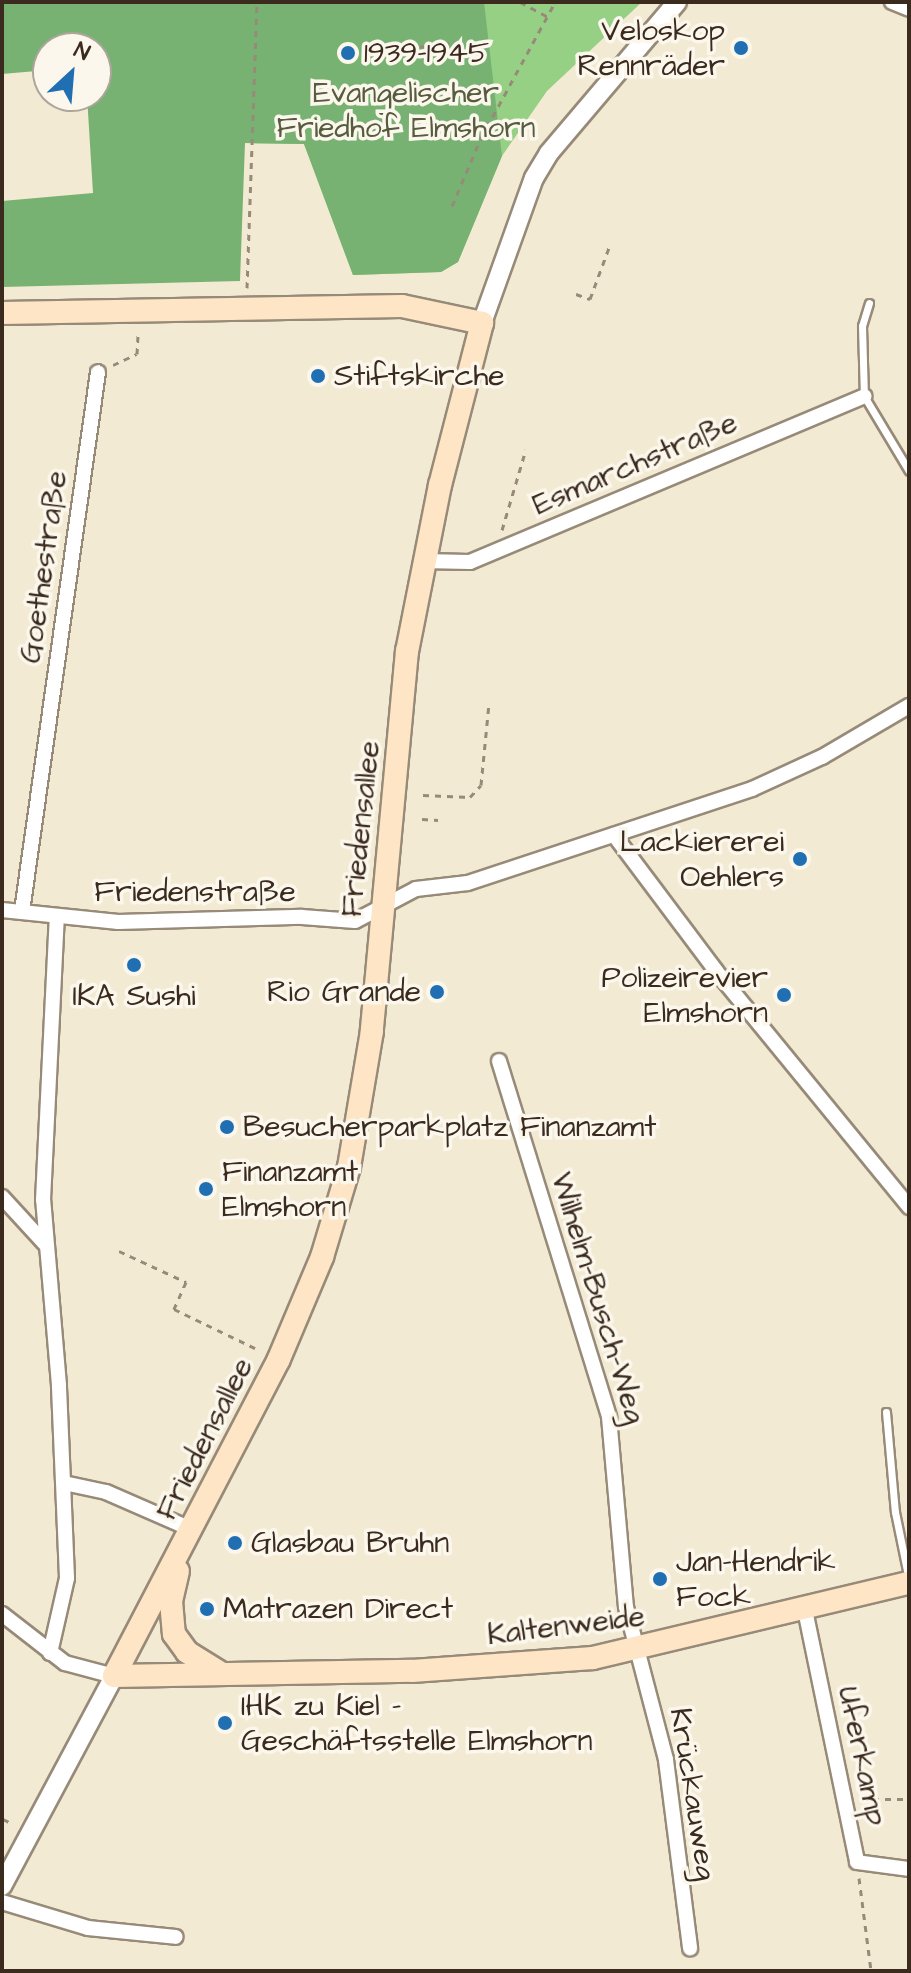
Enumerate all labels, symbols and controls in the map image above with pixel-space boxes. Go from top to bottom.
place label: Veloskop Rennräder [577,13,725,84]
north arrow [32,32,112,112]
text: N [69,35,95,69]
place label: 1939-1945 [364,35,489,71]
marker: Veloskop Rennräder [732,39,750,57]
marker: 1939-1945 [339,44,357,62]
park label: Evangelischer Friedhof Elmshorn [276,75,536,146]
place label: Stiftskirche [334,358,505,394]
marker: Stiftskirche [309,367,327,385]
street label: Esmarchstraße [527,405,743,523]
street label: Goethestraße [13,469,75,665]
street label: Friedensallee [334,739,388,919]
place label: Lackiererei Oehlers [620,824,784,894]
marker: Lackiererei Oehlers [791,850,809,868]
street label: Friedenstraße [94,874,296,910]
marker: IKA Sushi [125,956,143,974]
place label: Polizeirevier Elmshorn [601,960,768,1030]
place label: Rio Grande [267,974,421,1010]
place label: IKA Sushi [73,978,195,1014]
marker: Rio Grande [428,983,446,1001]
marker: Polizeirevier Elmshorn [775,986,793,1004]
place label: Besucherparkplatz Finanzamt [243,1109,656,1145]
marker: Besucherparkplatz Finanzamt [218,1118,236,1136]
place label: Finanzamt Elmshorn [222,1154,358,1224]
street label: Wilhelm-Busch-Weg [543,1168,653,1428]
marker: Finanzamt Elmshorn [197,1180,215,1198]
street label: Friedensallee [149,1352,261,1526]
place label: Glasbau Bruhn [251,1525,449,1561]
marker: Glasbau Bruhn [226,1534,244,1552]
place label: Jan-Hendrik Fock [676,1544,836,1614]
marker: Jan-Hendrik Fock [651,1570,669,1588]
place label: Matrazen Direct [223,1591,453,1627]
street label: Kaltenweide [485,1598,647,1654]
marker: Matrazen Direct [198,1600,216,1618]
street label: Uferkamp [830,1683,894,1829]
place label: IHK zu Kiel - Geschäftsstelle Elmshorn [241,1688,592,1758]
street label: Krückauweg [662,1705,724,1883]
marker: IHK zu Kiel - Geschäftsstelle Elmshorn [216,1714,234,1732]

